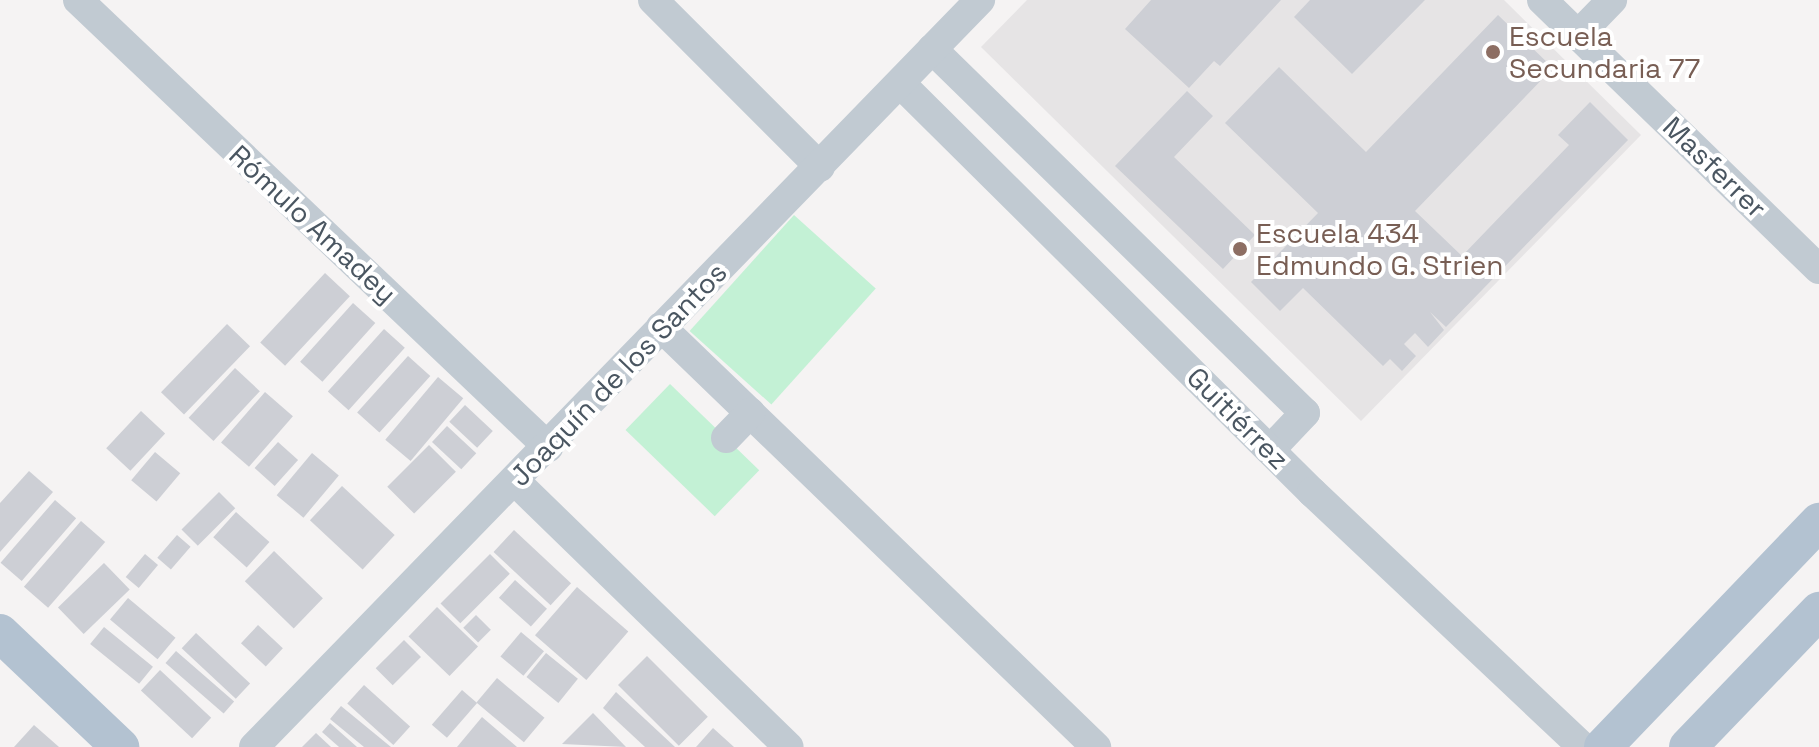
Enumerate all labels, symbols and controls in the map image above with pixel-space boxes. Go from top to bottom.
place label: Escuela Secundaria 77 [1509,19,1700,85]
marker: Escuela Secundaria 77 [1484,43,1502,61]
street label: Masferrer [1656,110,1774,224]
street label: Rómulo Amadey [222,138,404,310]
place label: Escuela 434 Edmundo G. Strien [1256,216,1504,282]
marker: Escuela 434 Edmundo G. Strien [1231,240,1249,258]
street label: Joaquín de los Santos [503,255,733,493]
street label: Guitiérrez [1180,360,1296,476]

